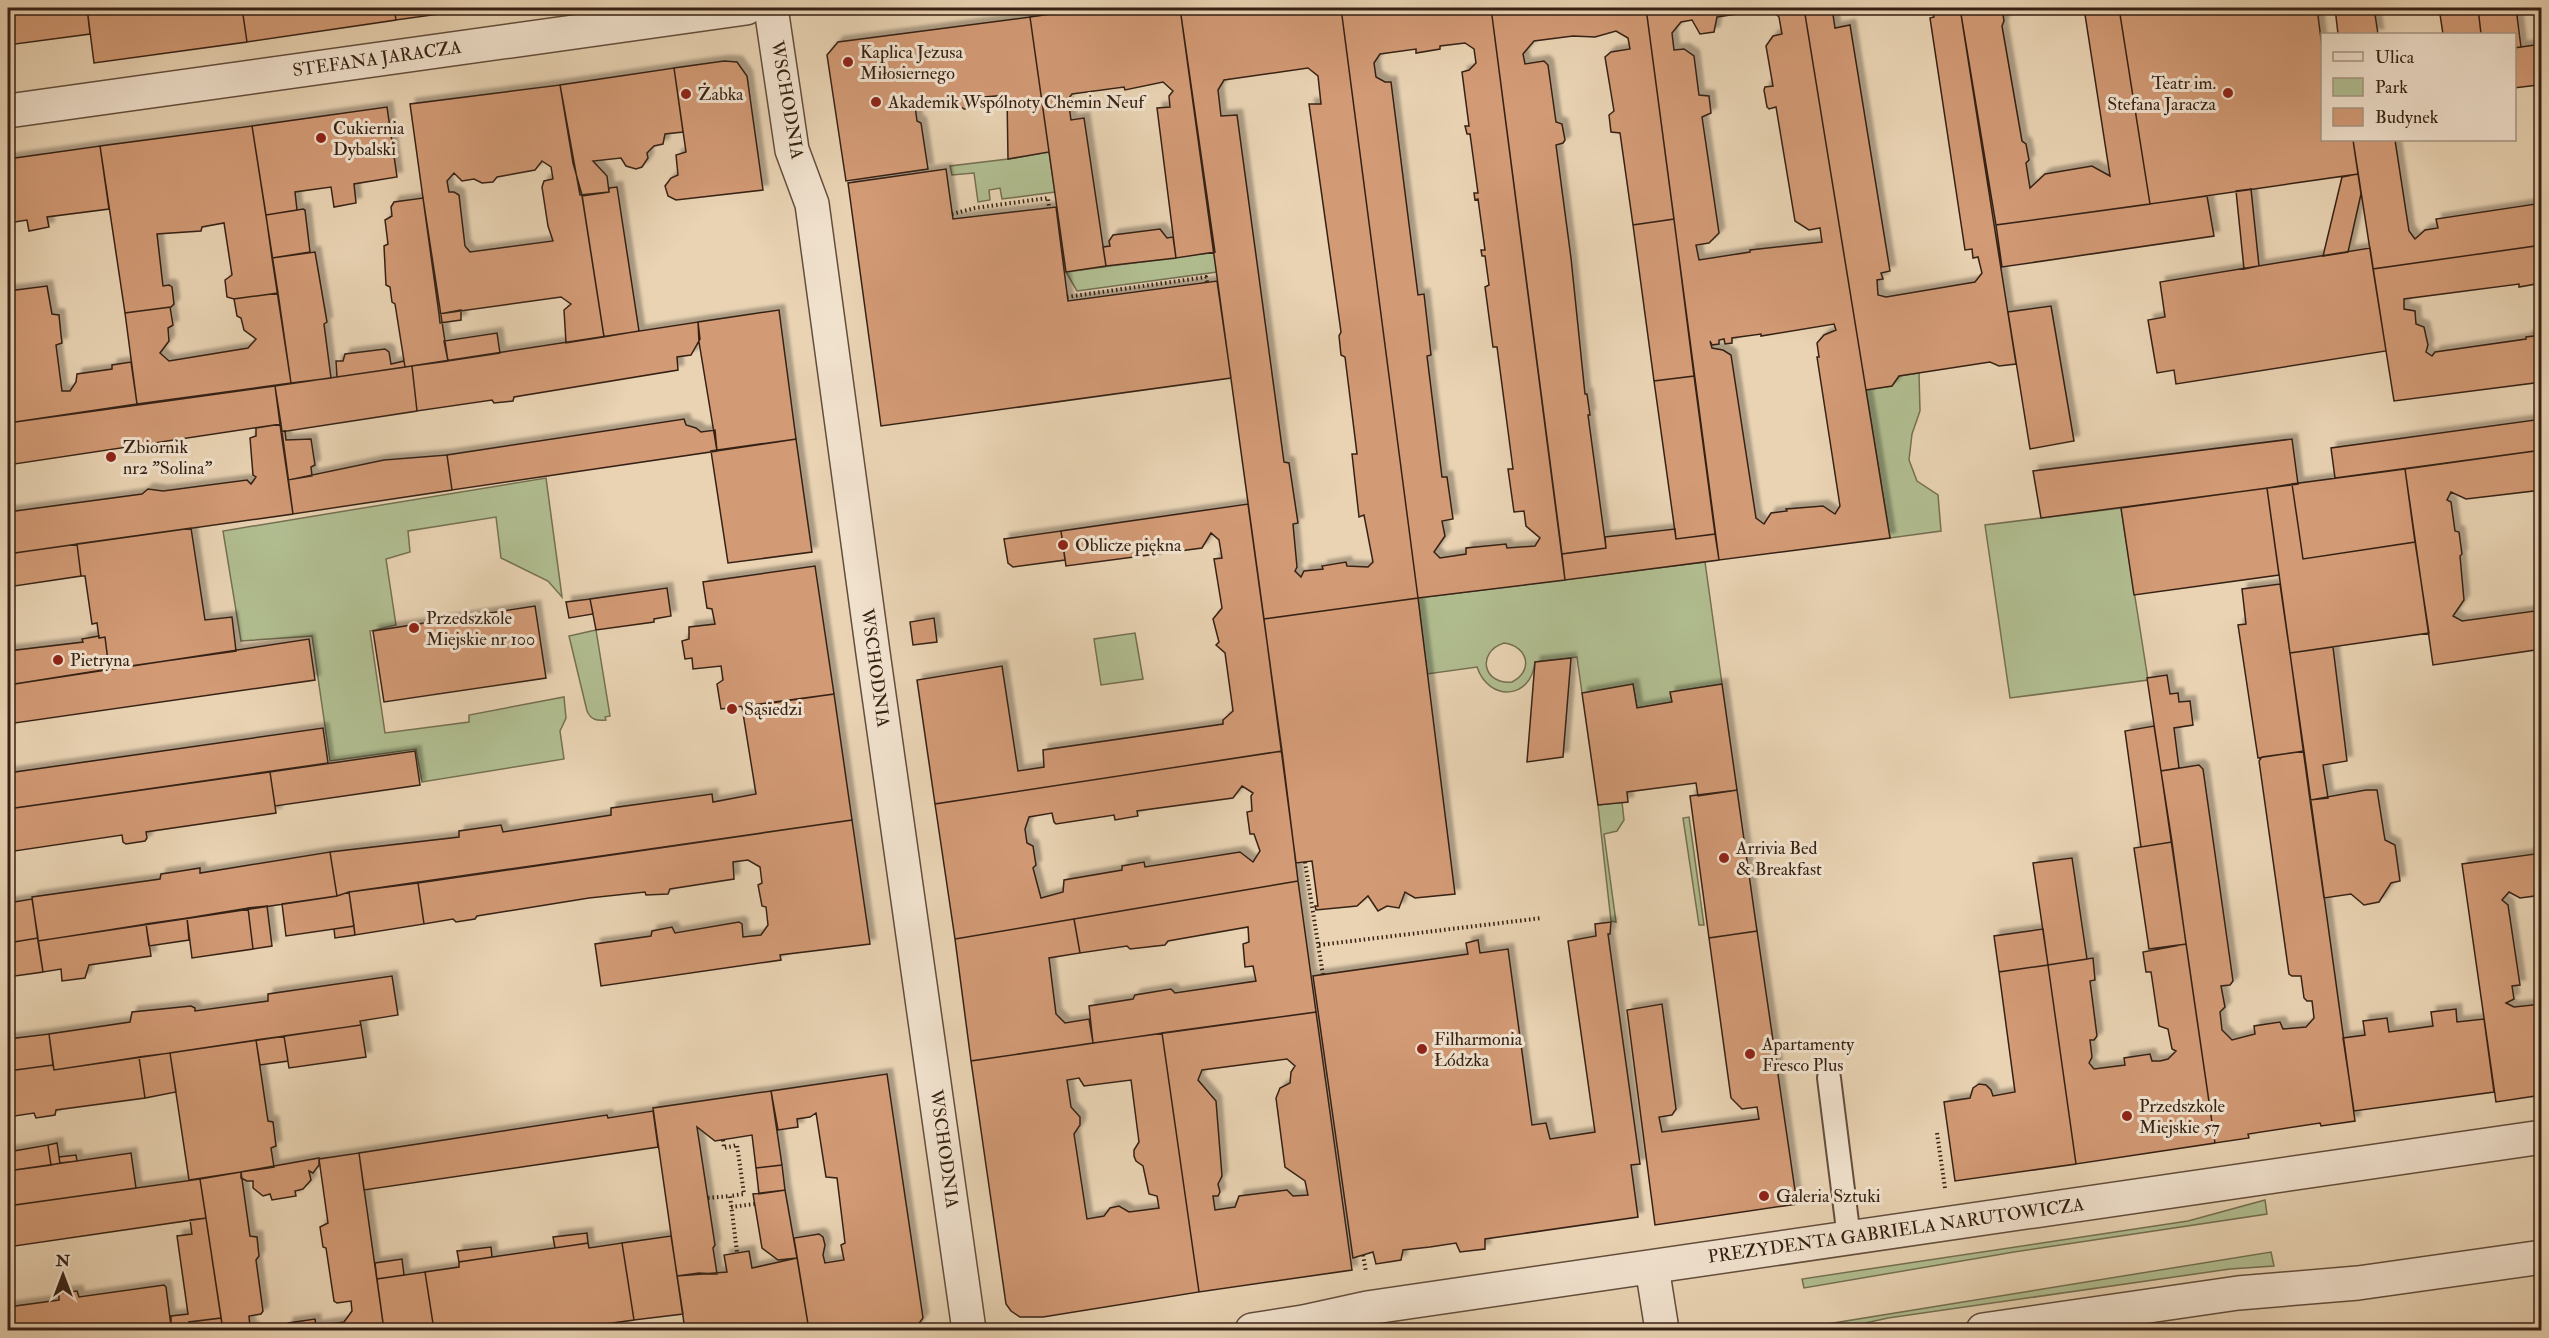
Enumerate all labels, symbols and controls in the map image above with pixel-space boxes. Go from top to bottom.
legend [2321,33,2516,141]
street label: STEFANA JARACZA [291,36,464,82]
street label: WSCHODNIA [765,38,809,162]
place label: Kaplica Jezusa Miłosiernego [860,41,963,85]
text: Ulica [2375,46,2415,69]
marker: Kaplica Jezusa Miłosiernego [841,55,855,69]
place label: Teatr im. Stefana Jaracza [2107,72,2217,116]
text: Park [2375,76,2408,99]
place label: Żabka [698,82,744,106]
marker: Teatr im. Stefana Jaracza [2221,86,2235,100]
marker: Żabka [679,87,693,101]
place label: Akademik Wspólnoty Chemin Neuf [887,91,1147,114]
marker: Akademik Wspólnoty Chemin Neuf [869,95,883,109]
text: Budynek [2375,106,2439,129]
place label: Cukiernia Dybalski [333,117,405,161]
marker: Cukiernia Dybalski [314,131,328,145]
place label: Zbiornik nr2 "Solina" [123,436,213,480]
marker: Zbiornik nr2 "Solina" [104,450,118,464]
place label: Oblicze piękna [1075,534,1182,557]
marker: Oblicze piękna [1056,538,1070,552]
street label: WSCHODNIA [855,606,895,729]
place label: Przedszkole Miejskie nr 100 [426,607,535,651]
marker: Przedszkole Miejskie nr 100 [407,621,421,635]
place label: Pietryna [70,649,130,672]
marker: Pietryna [51,653,65,667]
place label: Sąsiedzi [744,698,802,721]
marker: Sąsiedzi [725,702,739,716]
place label: Arrivia Bed & Breakfast [1735,837,1822,881]
marker: Arrivia Bed & Breakfast [1717,851,1731,865]
place label: Filharmonia Łódzka [1434,1028,1523,1072]
place label: Apartamenty Fresco Plus [1761,1033,1855,1077]
marker: Filharmonia Łódzka [1415,1042,1429,1056]
marker: Apartamenty Fresco Plus [1743,1047,1757,1061]
street label: WSCHODNIA [924,1087,964,1210]
place label: Przedszkole Miejskie 57 [2139,1095,2225,1139]
marker: Przedszkole Miejskie 57 [2120,1109,2134,1123]
place label: Galeria Sztuki [1776,1185,1881,1208]
marker: Galeria Sztuki [1757,1189,1771,1203]
street label: PREZYDENTA GABRIELA NARUTOWICZA [1706,1193,2086,1269]
north arrow [33,1245,93,1305]
text: N [55,1251,71,1271]

